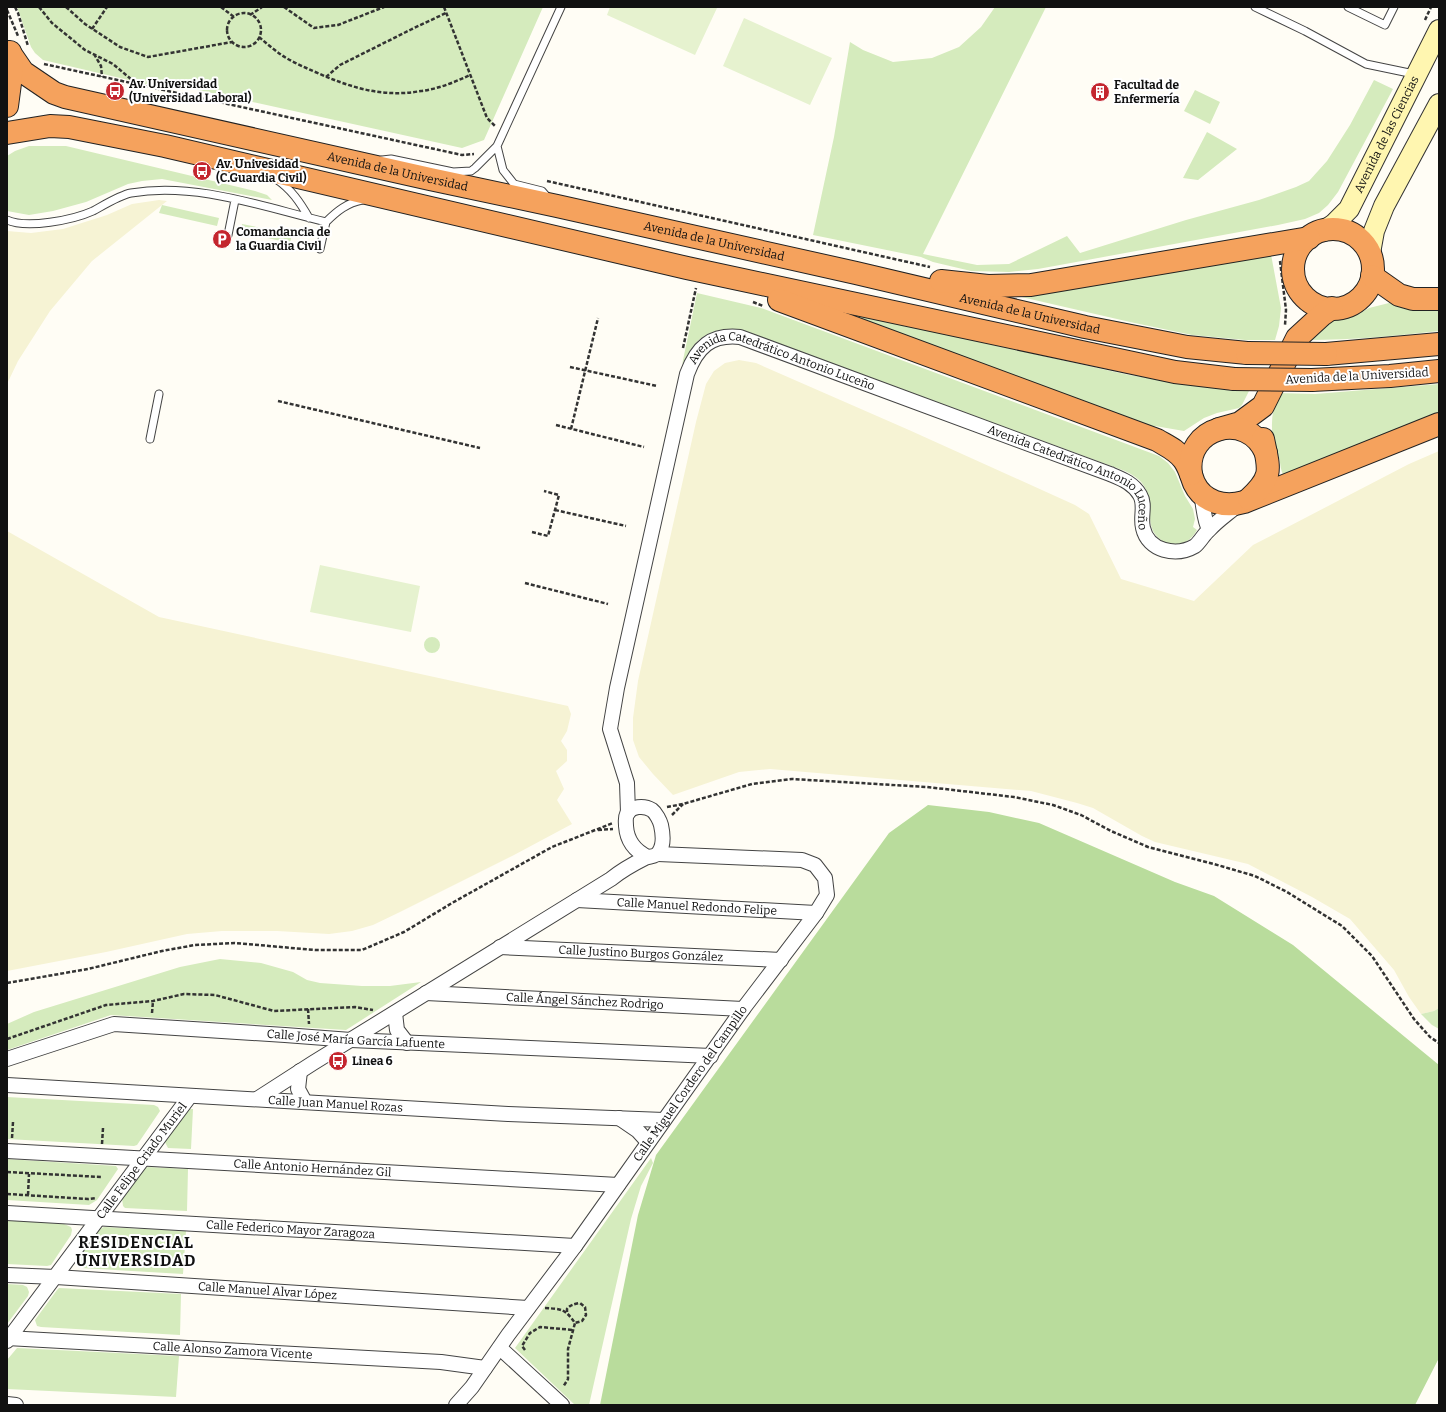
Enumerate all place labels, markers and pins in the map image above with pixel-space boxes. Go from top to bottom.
place label: Av. Universidad (Universidad Laboral) [129,77,252,105]
place label: Facultad de Enfermería [1114,78,1180,106]
bus stop icon: Av. Universidad (Universidad Laboral) [104,80,126,102]
building icon: Facultad de Enfermería [1089,81,1111,103]
place label: Av. Univesidad (C.Guardia Civil) [216,157,307,185]
bus stop icon: Av. Univesidad (C.Guardia Civil) [191,160,213,182]
place label: Comandancia de la Guardia Civil [236,225,331,253]
parking icon: Comandancia de la Guardia Civil [211,228,233,250]
bus stop icon: Linea 6 [327,1050,349,1072]
place label: Linea 6 [352,1054,393,1068]

